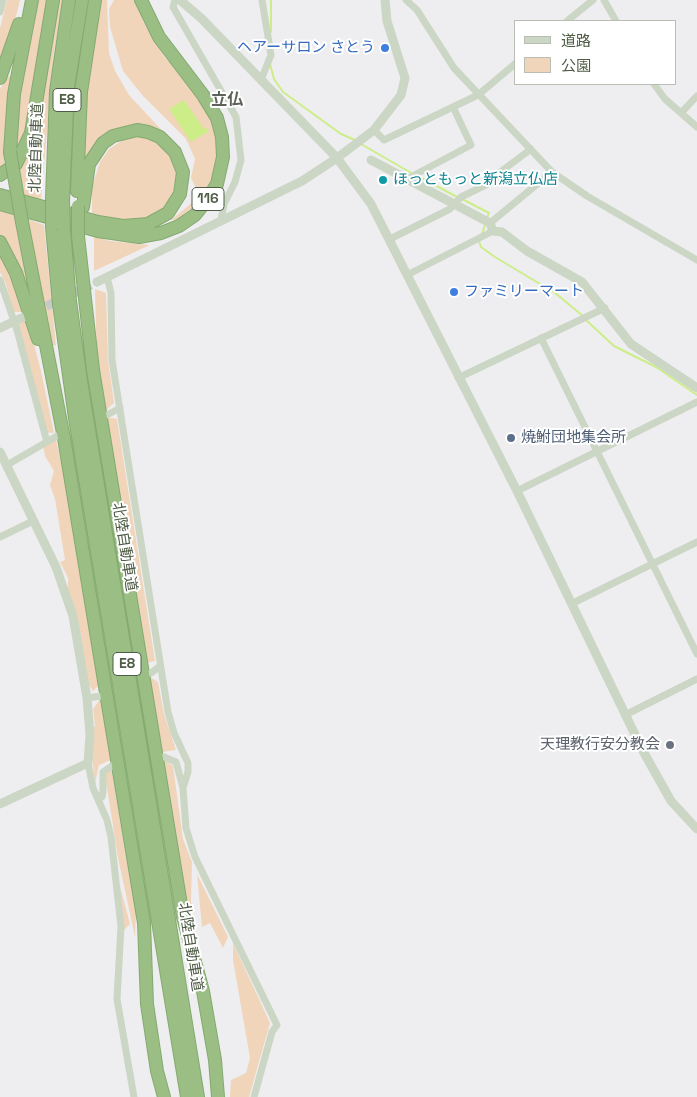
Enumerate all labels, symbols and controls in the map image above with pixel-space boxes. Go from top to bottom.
legend [514,20,677,85]
text: 道路 [561,31,591,50]
place label: ヘアーサロン さとう [237,39,375,57]
marker: ヘアーサロン さとう [379,42,391,54]
text: 公園 [561,56,591,75]
road number: E8 [53,88,81,112]
district label: 立仏 [211,91,243,111]
street label: 北陸自動車道 [26,103,48,193]
place label: ほっともっと新潟立仏店 [393,171,558,189]
marker: ほっともっと新潟立仏店 [377,174,389,186]
road number: 116 [192,188,224,210]
place label: ファミリーマート [464,283,584,301]
marker: ファミリーマート [448,286,460,298]
place label: 焼鮒団地集会所 [521,429,626,447]
marker: 焼鮒団地集会所 [505,432,517,444]
street label: 北陸自動車道 [108,501,140,593]
road number: E8 [113,652,141,676]
place label: 天理教行安分教会 [540,736,660,754]
marker: 天理教行安分教会 [664,739,676,751]
street label: 北陸自動車道 [174,901,206,993]

